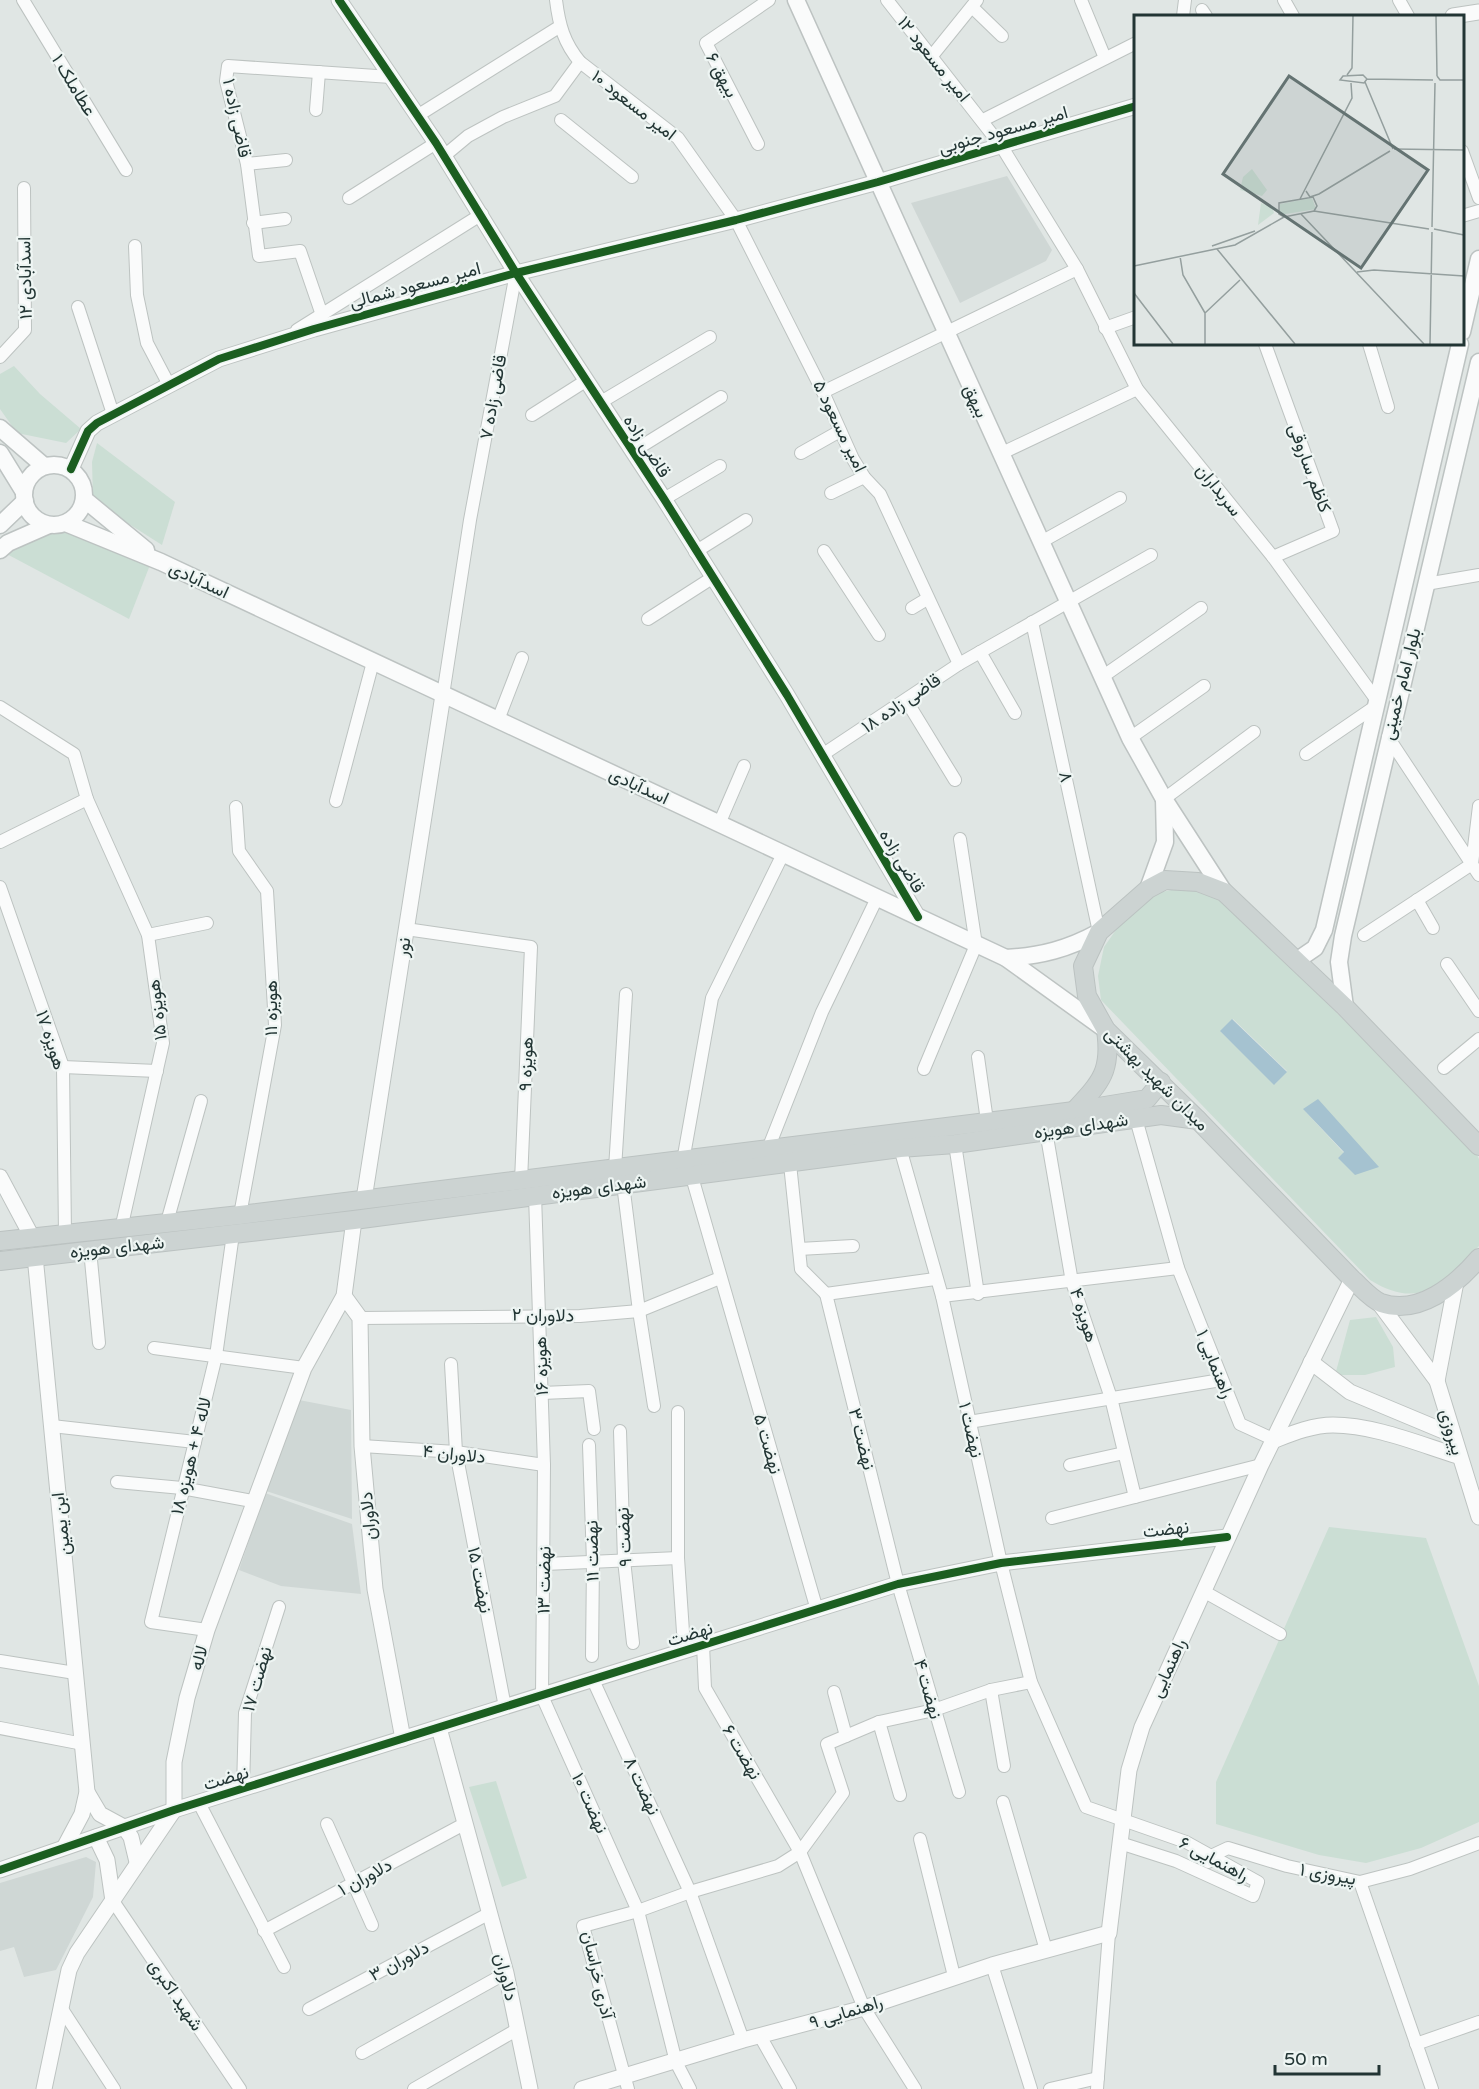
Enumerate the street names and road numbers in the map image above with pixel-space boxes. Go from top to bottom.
street label: امیر مسعود ۱۲ [893,12,975,106]
street label: بیهق ۶ [701,49,743,101]
street label: عطاملک ۱ [47,50,101,120]
street label: امیر مسعود ۱۰ [587,65,681,145]
street label: قاضی زاده ۱ [218,76,256,160]
street label: امیر مسعود جنوبی [936,101,1070,159]
street label: اسدآبادی ۱۲ [13,236,37,320]
street label: امیر مسعود شمالی [347,257,483,313]
street label: قاضی زاده ۷ [475,353,511,441]
street label: امیر مسعود ۵ [808,376,872,476]
street label: بیهق [959,381,993,421]
street label: قاضی زاده [619,410,675,482]
street label: کاظم ساروقی [1283,420,1336,516]
street label: سربداران [1191,459,1247,521]
street label: اسدآبادی [166,557,232,603]
street label: بلوار امام خمینی [1376,626,1427,742]
street label: قاضی زاده ۱۸ [857,668,945,738]
street label: اسدآبادی [606,763,672,809]
street label: ۸ [1054,770,1078,784]
street label: قاضی زاده [874,825,930,897]
street label: نور [390,936,415,959]
street label: هویزه ۱۵ [142,978,172,1042]
street label: هویزه ۱۱ [260,980,282,1036]
street label: هویزه ۱۷ [31,1008,71,1072]
street label: میدان شهید بهشتی [1100,1022,1214,1136]
street label: هویزه ۹ [514,1037,538,1091]
street label: شهدای هویزه [1032,1108,1130,1144]
street label: شهدای هویزه [551,1170,647,1204]
street label: شهدای هویزه [69,1231,165,1263]
street label: هویزه ۴ [1065,1285,1103,1345]
street label: دلاوران ۲ [512,1303,574,1327]
street label: راهنمایی ۱ [1191,1326,1239,1402]
street label: هویزه ۱۶ [529,1336,553,1396]
street label: لاله ۴ + هویزه ۱۸ [166,1395,216,1517]
street label: نهضت ۱ [954,1400,988,1460]
street label: نهضت ۳ [844,1406,880,1472]
street label: پیروزی [1434,1406,1469,1458]
street label: نهضت ۵ [749,1411,787,1477]
street label: دلاوران ۴ [421,1440,487,1468]
street label: ابن یمین [47,1491,75,1557]
street label: دلاوران [355,1491,381,1541]
street label: نهضت ۹ [611,1507,637,1567]
street label: نهضت [1142,1516,1190,1542]
street label: نهضت ۱۱ [580,1520,604,1582]
street label: نهضت ۱۵ [463,1545,497,1615]
street label: نهضت ۱۳ [532,1546,556,1614]
street label: نهضت [665,1617,715,1651]
street label: راهنمایی [1145,1635,1191,1701]
street label: لاله [185,1643,213,1673]
street label: نهضت ۱۷ [237,1644,277,1714]
street label: نهضت ۴ [909,1657,947,1721]
street label: نهضت ۶ [718,1721,766,1783]
street label: نهضت ۸ [619,1753,665,1819]
street label: نهضت [201,1761,251,1795]
street label: نهضت ۱۰ [567,1769,613,1837]
street label: راهنمایی ۶ [1175,1831,1253,1887]
street label: دلاوران ۱ [334,1854,396,1900]
street label: پیروزی ۱ [1298,1858,1358,1891]
street label: آذری خراسان [577,1929,619,2023]
street label: دلاوران ۳ [365,1936,433,1986]
street label: دلاوران [490,1951,522,2003]
street label: شهید اکبری [144,1955,208,2035]
street label: راهنمایی ۹ [807,1990,885,2034]

